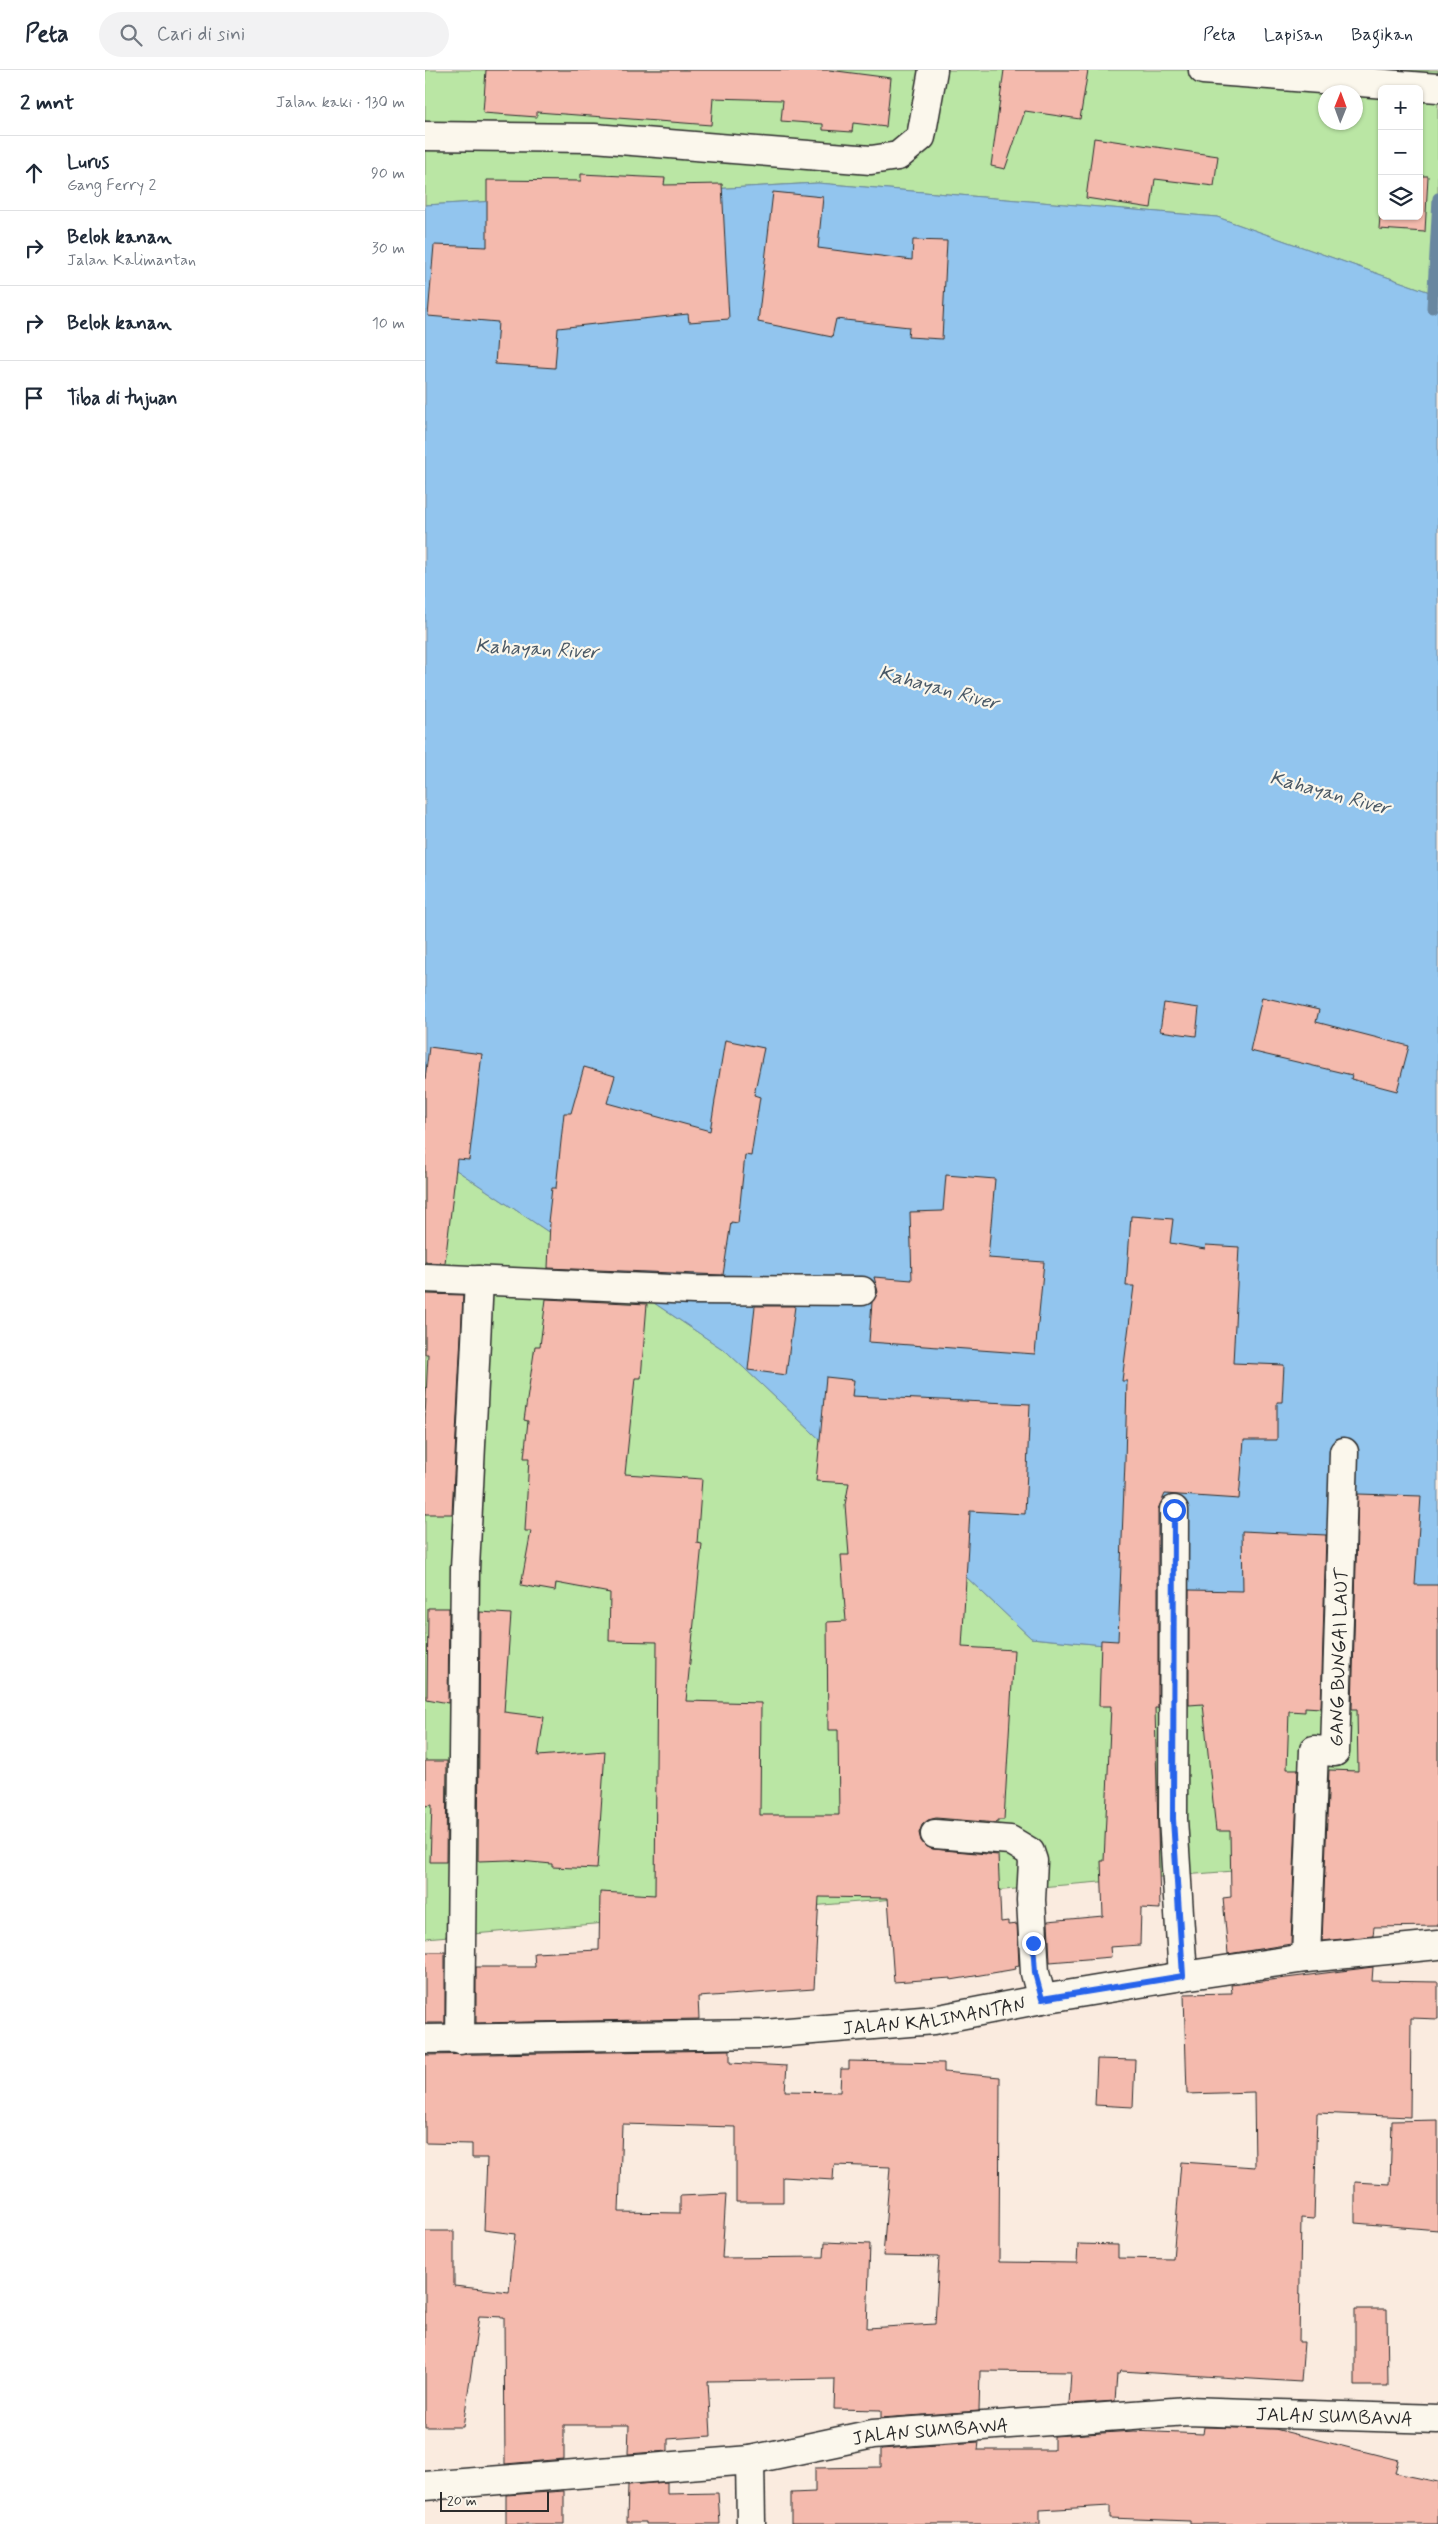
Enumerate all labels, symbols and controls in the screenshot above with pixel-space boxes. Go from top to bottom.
search box [99,12,449,57]
text: Peta [25,19,69,50]
icon: search [117,21,145,49]
text: Cari di sini [157,22,245,47]
text: Peta [1203,23,1236,47]
text: Lapisan [1264,23,1323,47]
text: Bagikan [1351,23,1413,47]
north arrow [1318,85,1363,130]
map controls [1378,85,1423,220]
button: + [1378,85,1423,130]
text: 2 mnt [20,89,74,117]
text: Jalan kaki · 130 m [276,92,405,113]
button: − [1378,130,1423,175]
text: Lurus [67,150,109,175]
icon: ahead [20,159,48,187]
text: 90 m [371,163,405,184]
text: Gang Ferry 2 [67,175,156,196]
button: layers [1378,175,1423,220]
text: Belok kanan [67,225,172,250]
icon: right [20,234,48,262]
text: 30 m [372,238,405,259]
text: Jalan Kalimantan [67,250,196,271]
icon: right [20,309,48,337]
text: Belok kanan [67,311,172,336]
text: 10 m [372,313,405,334]
icon: arrive [20,384,48,412]
text: Tiba di tujuan [67,386,178,411]
water label: Kahayan River [475,633,602,666]
water label: Kahayan River [876,659,1004,718]
water label: Kahayan River [1267,764,1395,823]
route start [1163,1499,1186,1522]
street label: GANG BUNGAI LAUT [1324,1566,1355,1747]
route end [1022,1932,1045,1955]
street label: JALAN KALIMANTAN [842,1992,1028,2041]
street label: JALAN SUMBAWA [1255,2402,1413,2432]
street label: JALAN SUMBAWA [850,2413,1009,2452]
scale bar [440,2489,549,2512]
text: 20 m [447,2492,477,2510]

